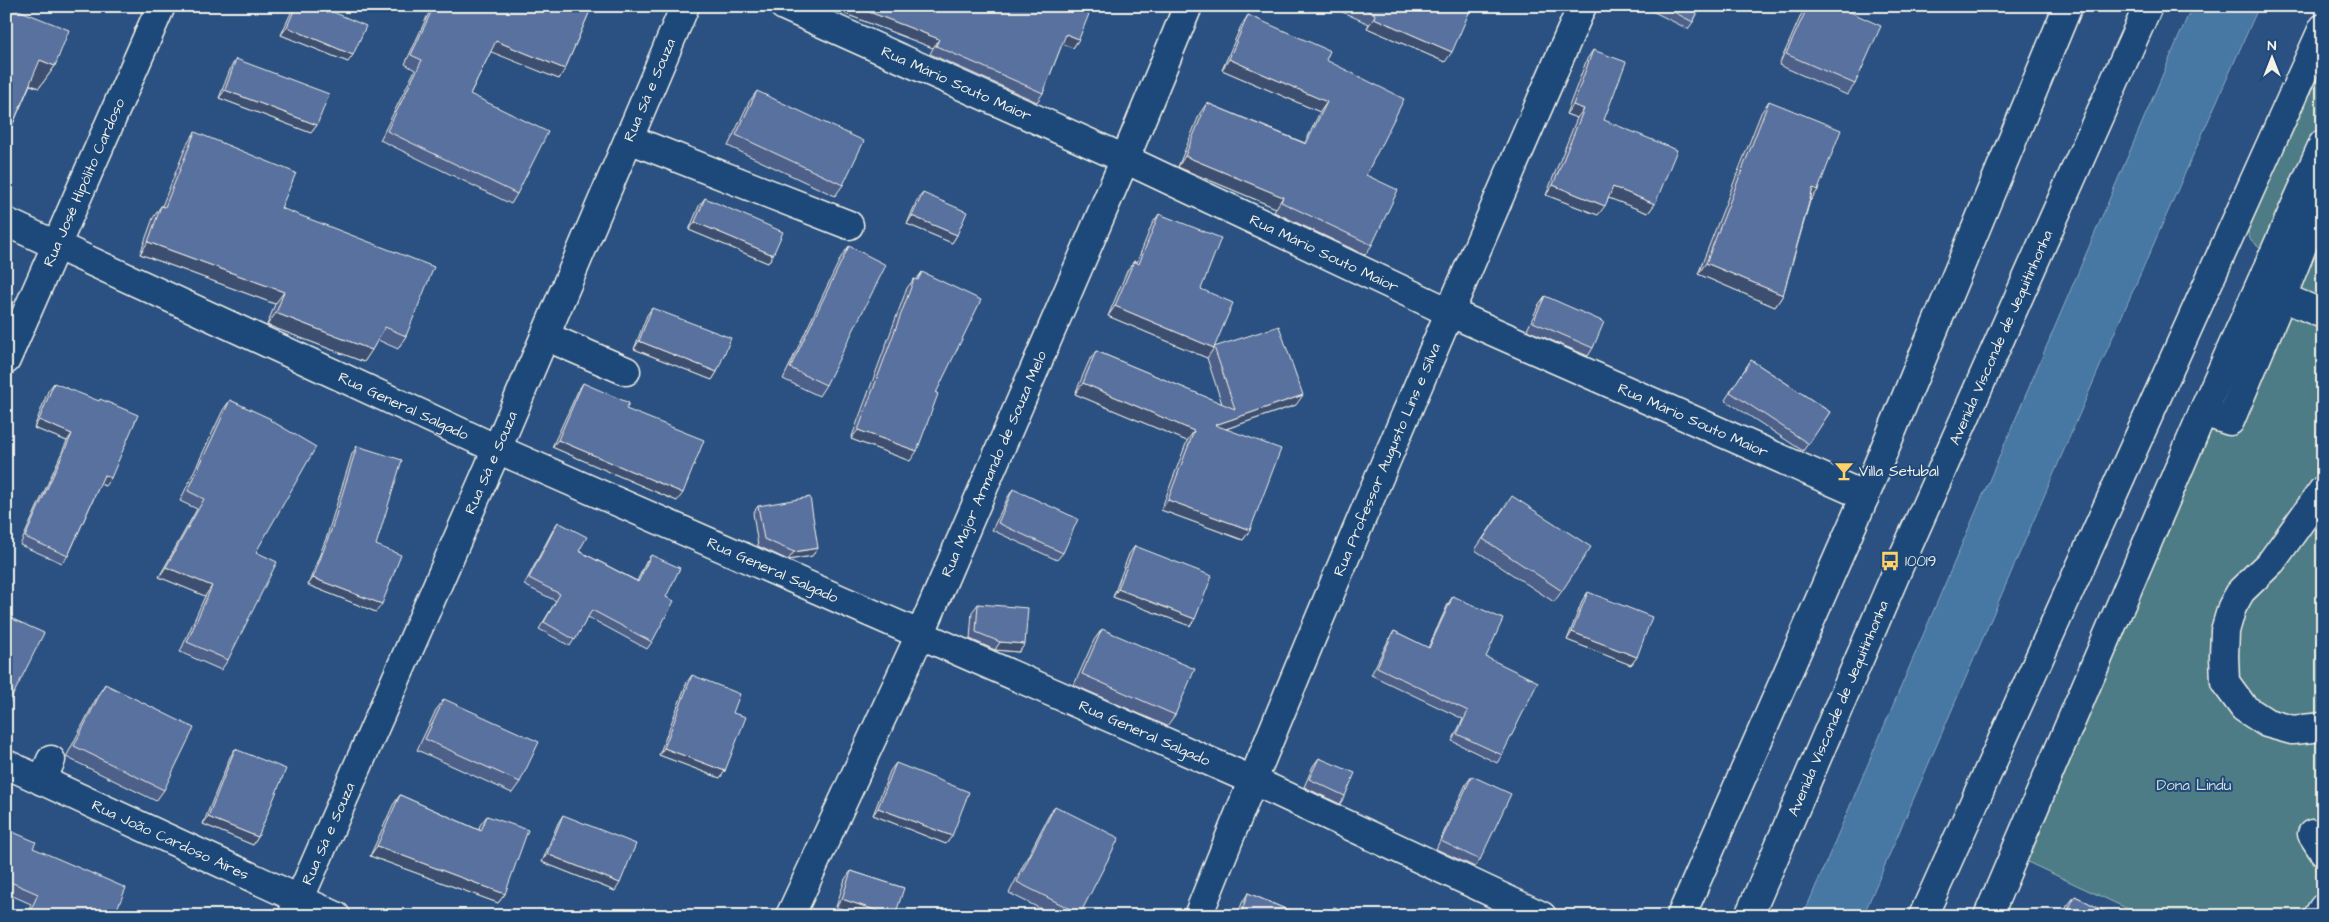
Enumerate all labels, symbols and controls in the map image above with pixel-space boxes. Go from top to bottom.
north arrow [2246,32,2296,82]
street label: Rua Sá e Souza [619,35,681,145]
text: N [2268,36,2277,56]
street label: Rua Mário Souto Maior [878,41,1035,127]
street label: Rua José Hipólito Cardoso [38,94,131,270]
street label: Rua Mário Souto Maior [1246,209,1402,298]
street label: Avenida Visconde de Jequitinhonha [1944,227,2058,448]
street label: Rua Professor Augusto Lins e Silva [1329,340,1446,579]
street label: Rua Major Armando de Souza Melo [936,347,1052,580]
street label: Rua General Salgado [335,367,473,446]
street label: Rua Mário Souto Maior [1614,378,1771,463]
street label: Rua Sá e Souza [460,408,523,518]
bar icon: Villa Setubal [1833,460,1855,482]
place label: Villa Setubal [1859,461,1939,482]
street label: Rua General Salgado [703,532,842,609]
bus stop icon: 10019 [1879,550,1901,572]
place label: 10019 [1905,551,1936,572]
street label: Avenida Visconde de Jequitinhonha [1783,597,1894,820]
street label: Rua General Salgado [1075,695,1214,772]
park label: Dona Lindu [2157,775,2232,796]
street label: Rua Sá e Souza [297,779,361,888]
street label: Rua João Cardoso Aires [88,795,253,886]

